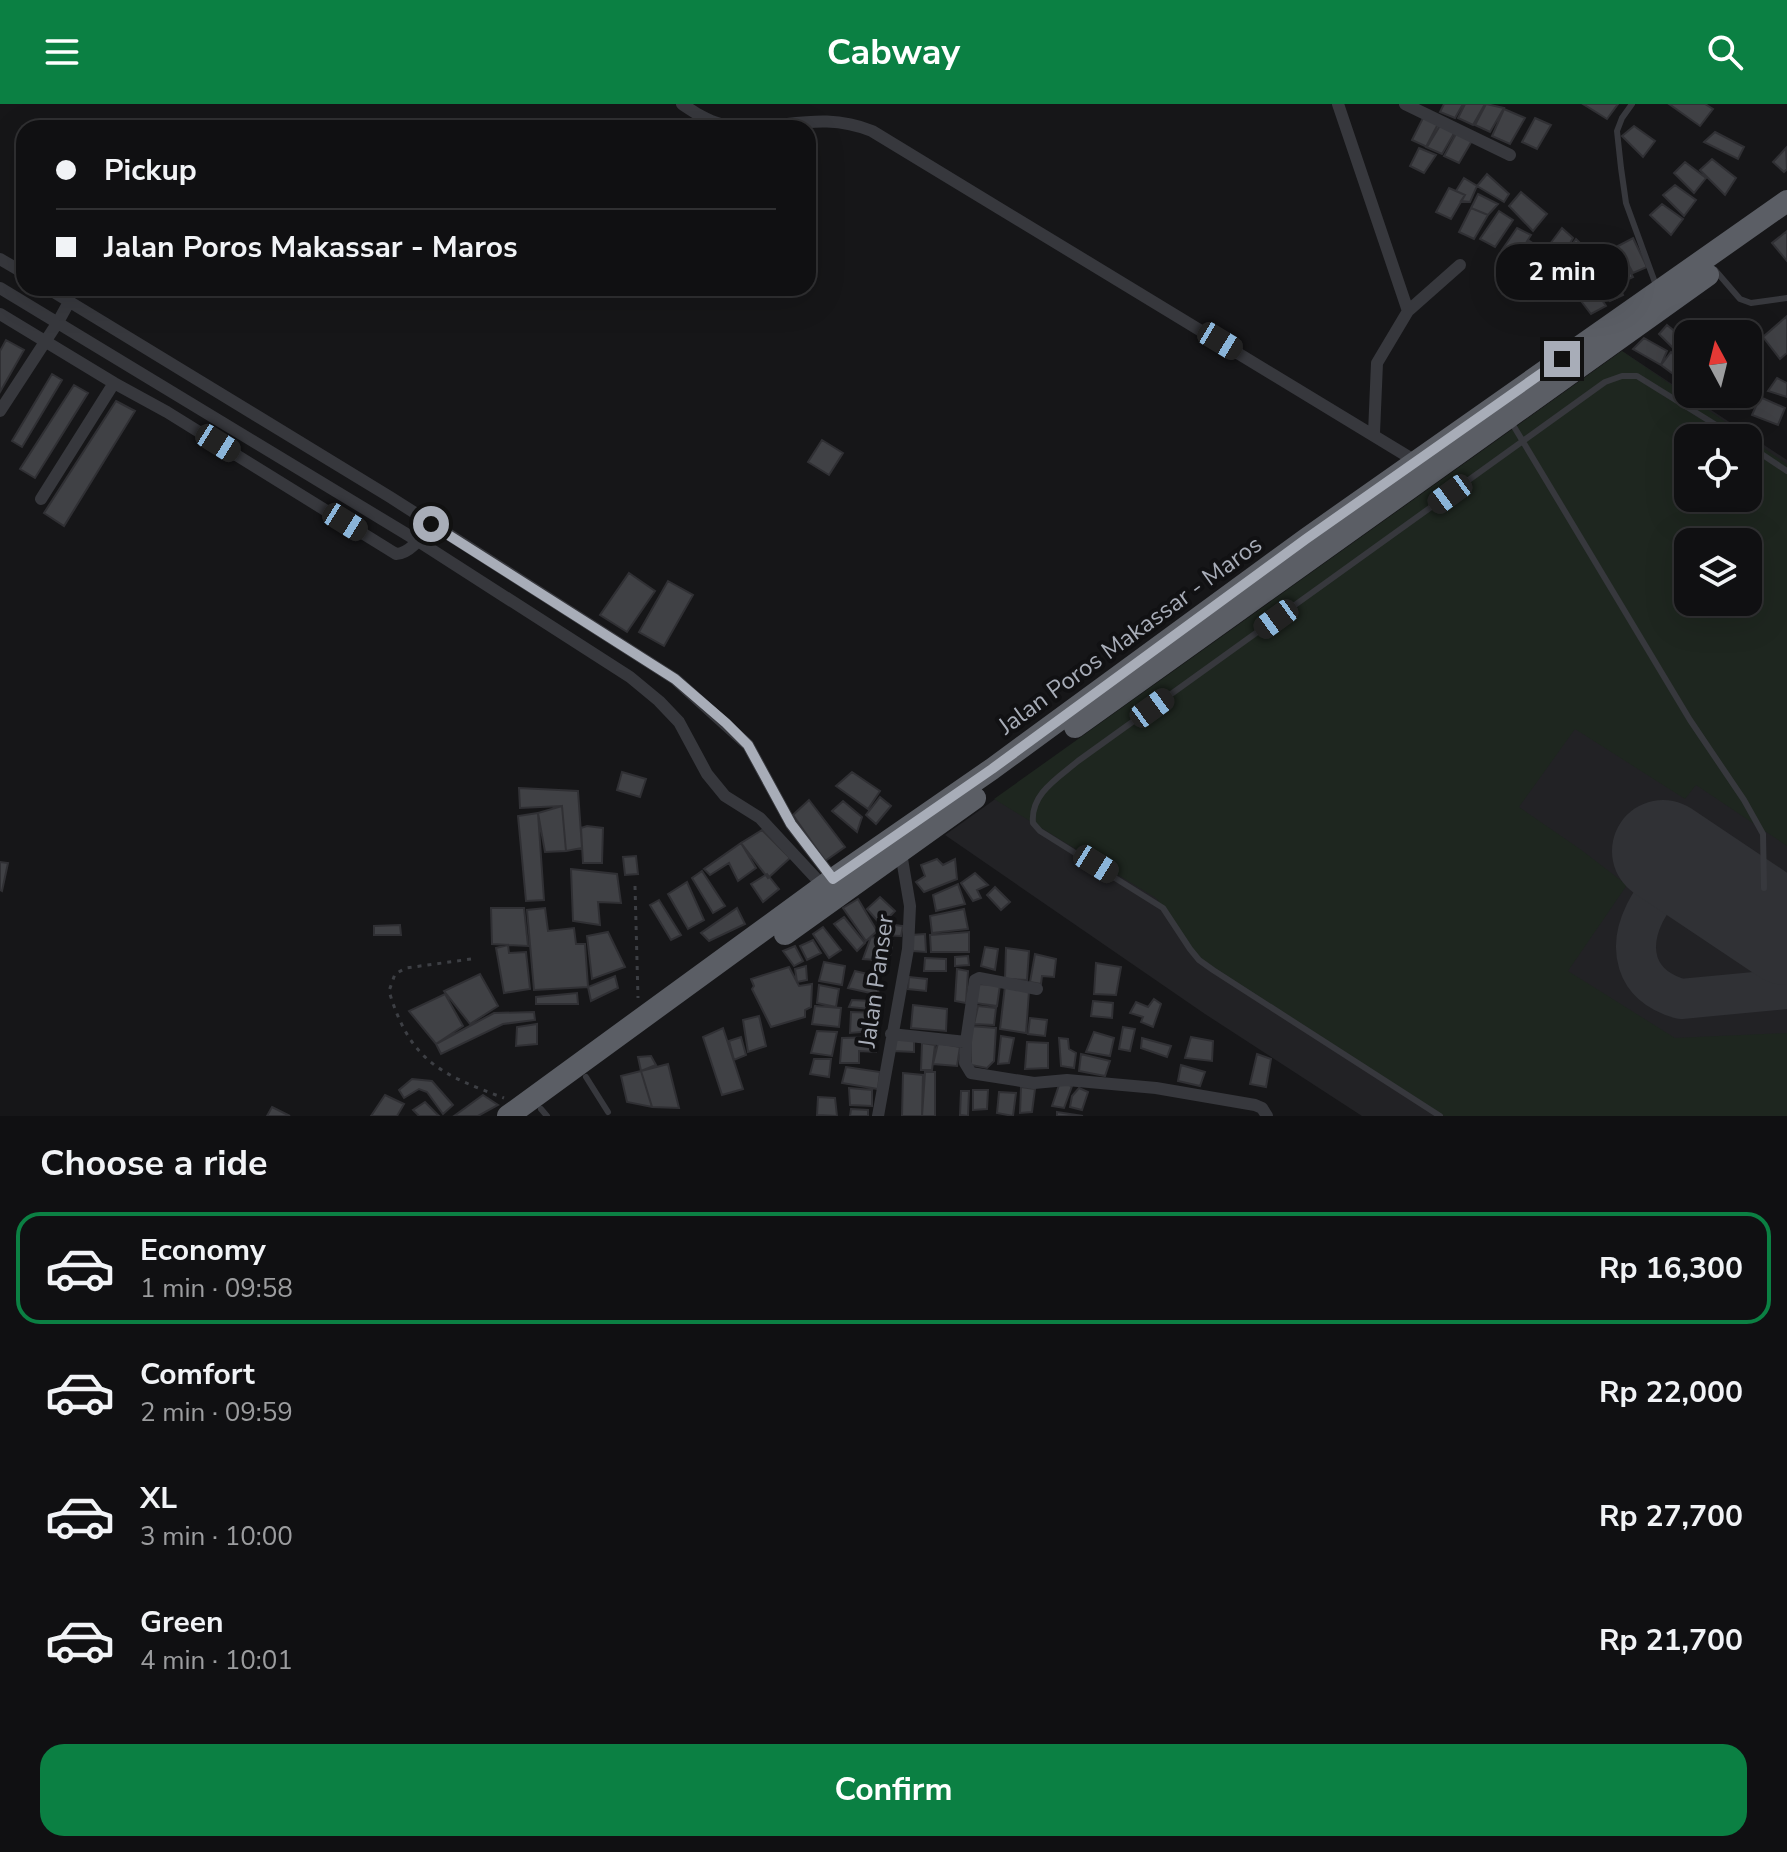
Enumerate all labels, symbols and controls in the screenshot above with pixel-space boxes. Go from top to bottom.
text: Cabway [827,28,960,77]
icon: menu [40,30,84,74]
icon: search [1703,30,1747,74]
text: Pickup [104,150,197,191]
text: Jalan Poros Makassar - Maros [104,227,518,268]
callout: 2 min [1496,243,1628,299]
text: 2 min [1528,254,1596,289]
car [1193,318,1247,364]
north arrow [1674,320,1762,408]
map controls [1674,320,1762,616]
route end [1544,341,1580,377]
car [191,420,245,466]
button: locate [1674,424,1762,512]
car [1424,470,1476,518]
car [318,499,372,545]
route start [413,506,449,542]
street label: Jalan Poros Makassar - Maros [991,528,1268,742]
button: layers [1674,528,1762,616]
car [1250,595,1302,643]
car [1126,684,1178,732]
car [1069,841,1123,887]
street label: Jalan Panser [851,912,901,1051]
text: Choose a ride [40,1139,268,1188]
text: Economy [140,1230,266,1271]
icon: car [44,1232,116,1304]
text: Rp 16,300 [1599,1248,1743,1289]
text: 1 min · 09:58 [140,1271,293,1306]
text: Comfort [140,1354,255,1395]
icon: car [44,1356,116,1428]
text: Rp 22,000 [1599,1372,1743,1413]
text: 2 min · 09:59 [140,1395,293,1430]
text: XL [140,1478,177,1519]
icon: car [44,1480,116,1552]
text: Rp 27,700 [1599,1496,1743,1537]
text: 3 min · 10:00 [140,1519,293,1554]
text: Green [140,1602,224,1643]
icon: car [44,1604,116,1676]
text: Rp 21,700 [1599,1620,1743,1661]
text: 4 min · 10:01 [140,1643,293,1678]
button: Confirm [40,1744,1747,1836]

